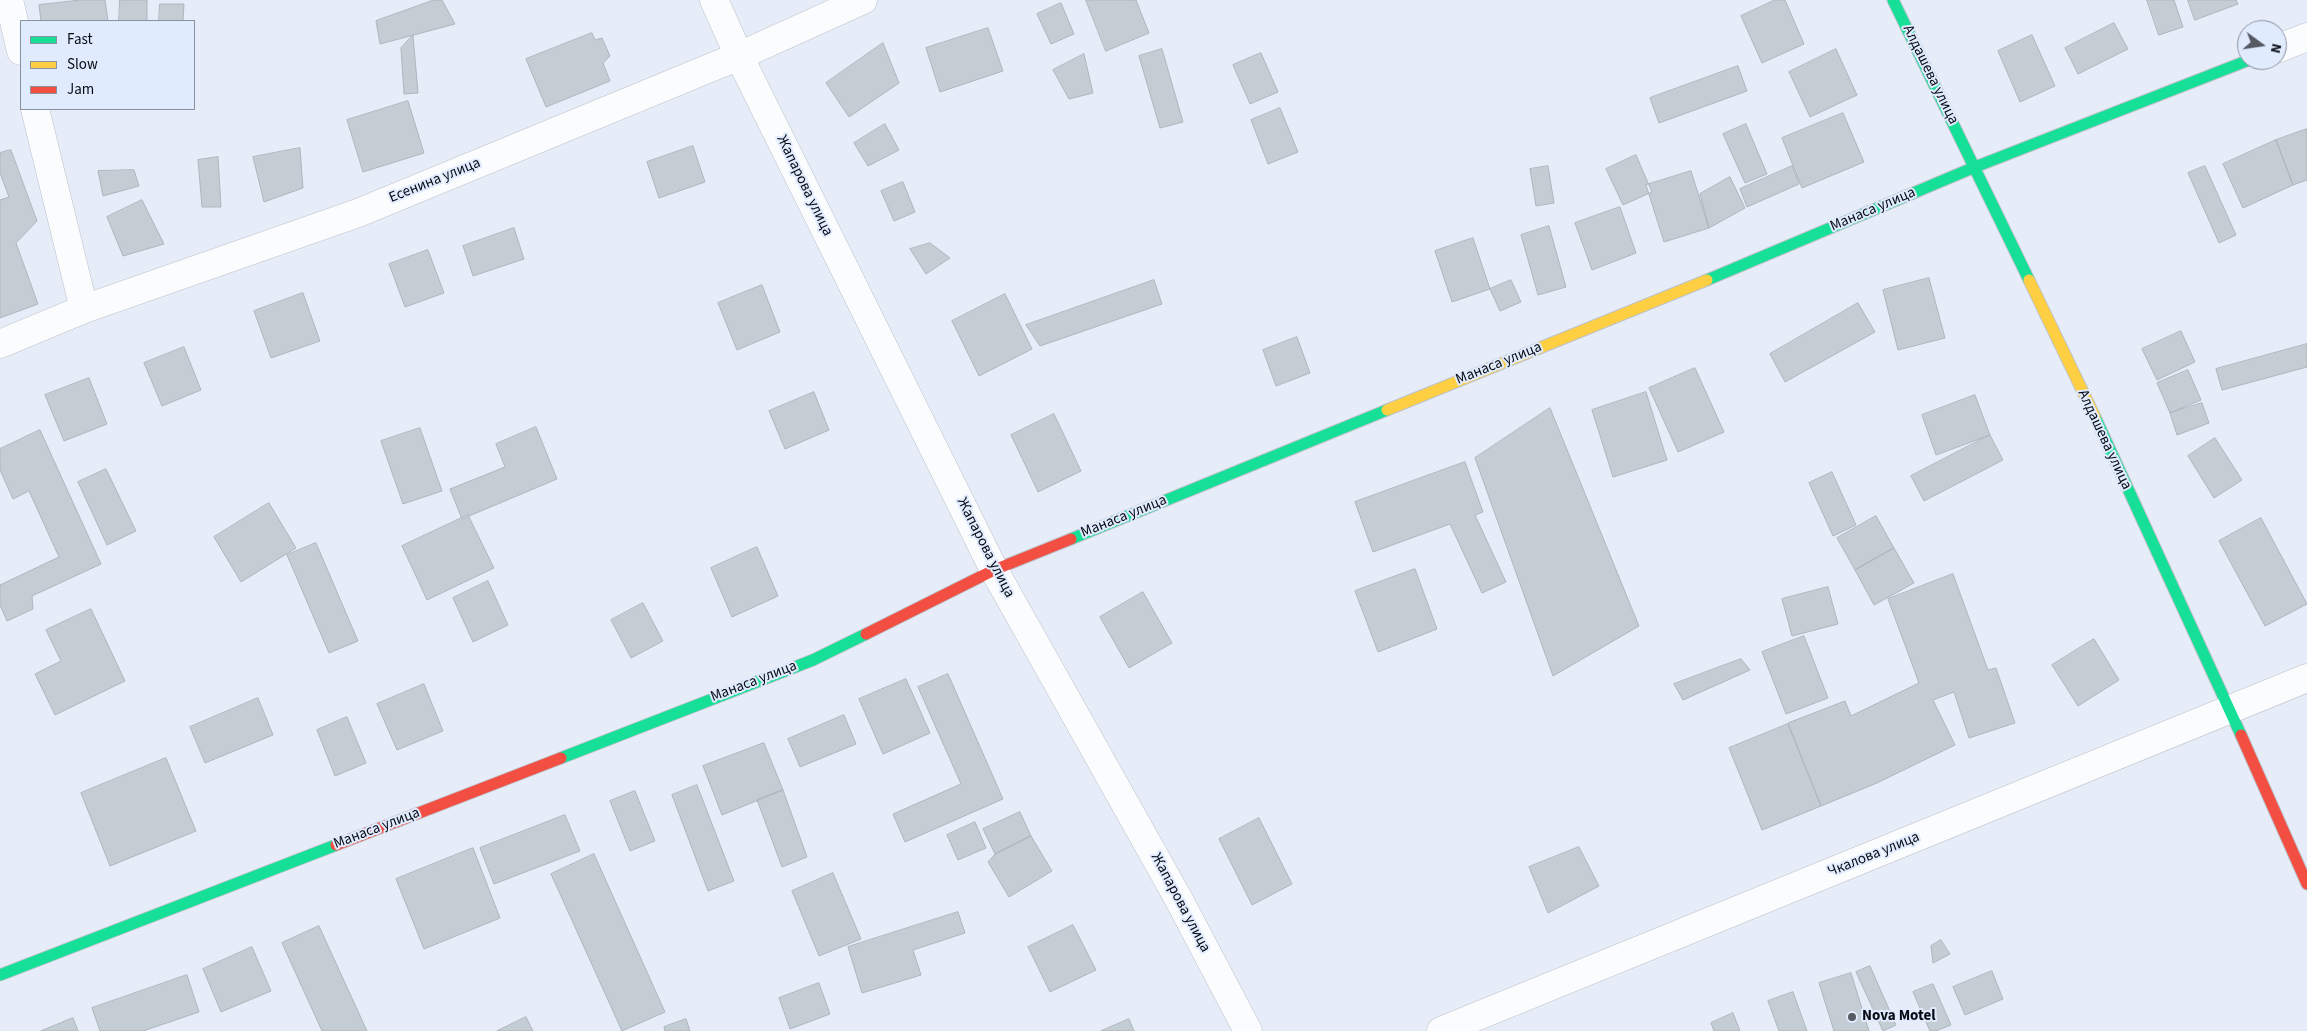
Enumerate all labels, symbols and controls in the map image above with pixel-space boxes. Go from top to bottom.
legend [20,20,195,110]
north arrow [2237,20,2287,70]
street label: Алдашева улица [1898,22,1962,128]
text: Fast [67,29,93,50]
text: N [2265,41,2286,55]
text: Slow [67,54,98,75]
text: Jam [67,79,94,100]
street label: Жапарова улица [772,133,836,239]
street label: Есенина улица [387,154,483,208]
street label: Манаса улица [1828,184,1918,236]
street label: Манаса улица [1453,339,1545,389]
street label: Алдашева улица [2073,387,2135,493]
street label: Манаса улица [1078,492,1170,542]
street label: Жапарова улица [952,495,1018,601]
street label: Манаса улица [708,657,800,707]
street label: Манаса улица [331,804,423,854]
street label: Чкалова улица [1825,828,1923,882]
street label: Жапарова улица [1146,850,1214,956]
place label: Nova Motel [1862,1008,1936,1026]
marker: Nova Motel [1846,1011,1858,1023]

